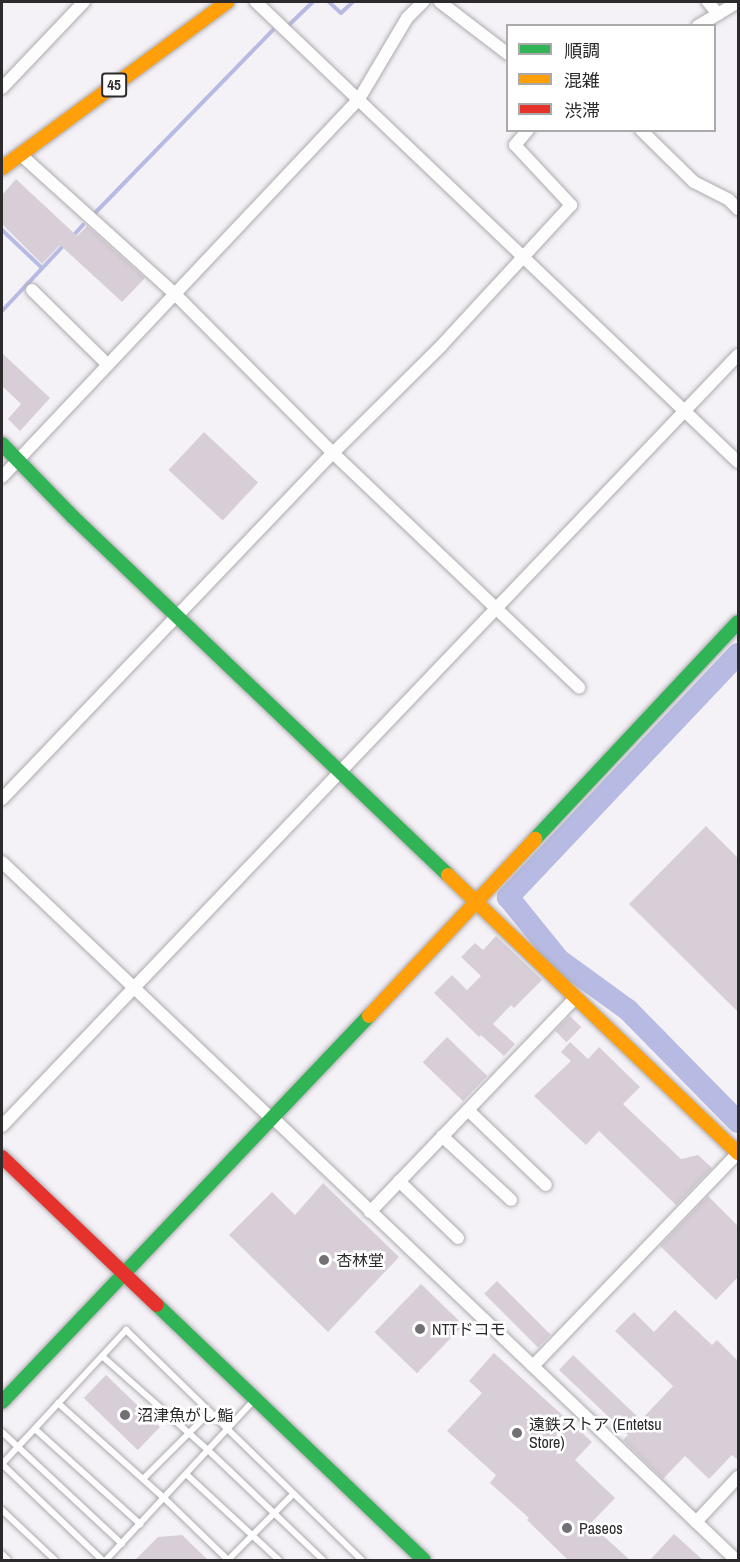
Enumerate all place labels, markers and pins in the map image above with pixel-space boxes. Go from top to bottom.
place label: 杏林堂 [336,1250,384,1270]
marker: 杏林堂 [317,1253,331,1267]
place label: NTTドコモ [432,1319,506,1339]
marker: NTTドコモ [413,1322,427,1336]
place label: 沼津魚がし鮨 [137,1405,233,1425]
marker: 沼津魚がし鮨 [118,1408,132,1422]
place label: 遠鉄ストア (Entetsu Store) [529,1414,662,1452]
marker: 遠鉄ストア (Entetsu Store) [510,1426,524,1440]
place label: Paseos [579,1518,623,1538]
marker: Paseos [560,1521,574,1535]

